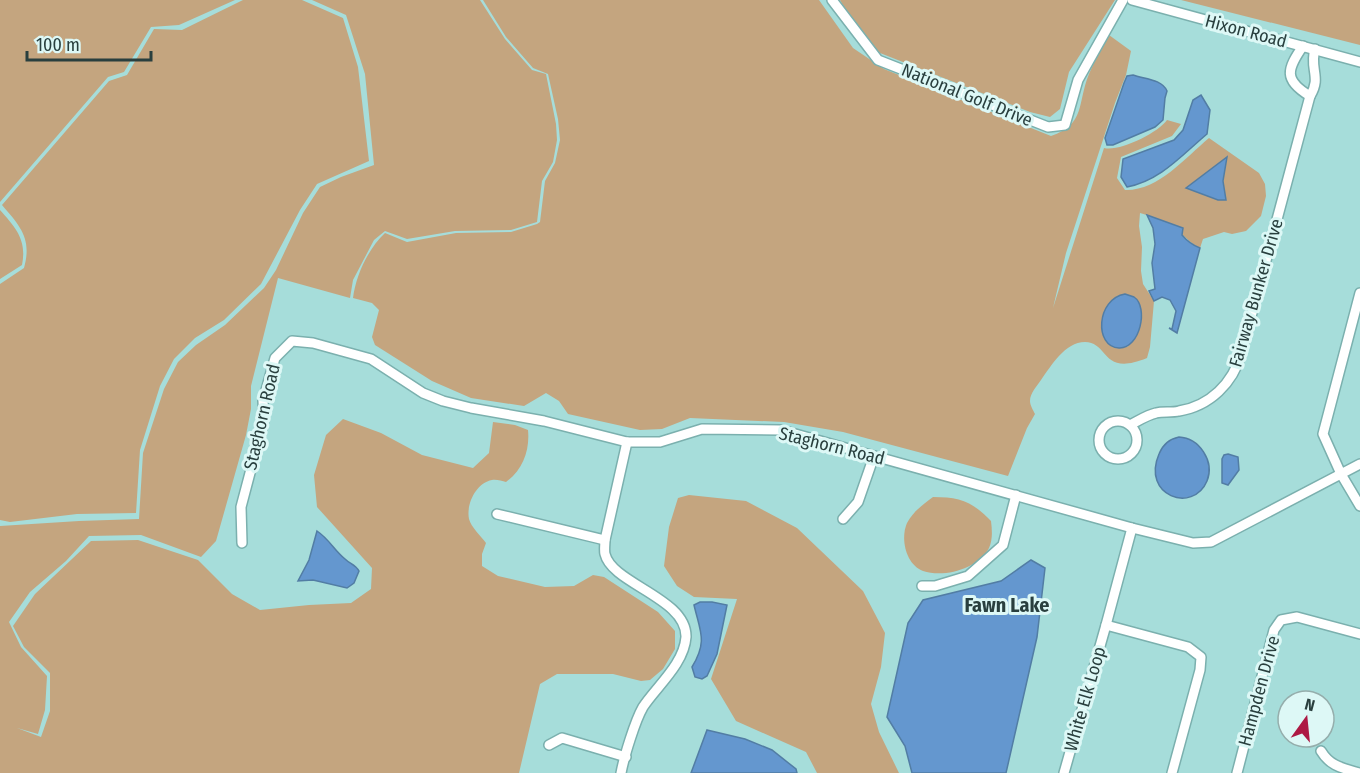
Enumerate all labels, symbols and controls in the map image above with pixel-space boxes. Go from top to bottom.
street label: Hixon Road [1203,10,1289,52]
scale bar [27,24,152,62]
text: 100 m [36,34,80,56]
street label: National Golf Drive [898,59,1036,131]
street label: Fairway Bunker Drive [1224,216,1288,370]
street label: Staghorn Road [239,362,285,472]
street label: Staghorn Road [777,422,887,470]
district label: Fawn Lake [964,593,1050,617]
street label: Hampden Drive [1234,633,1284,749]
street label: White Elk Loop [1060,644,1110,754]
north arrow [1276,689,1336,749]
text: N [1303,695,1317,715]

